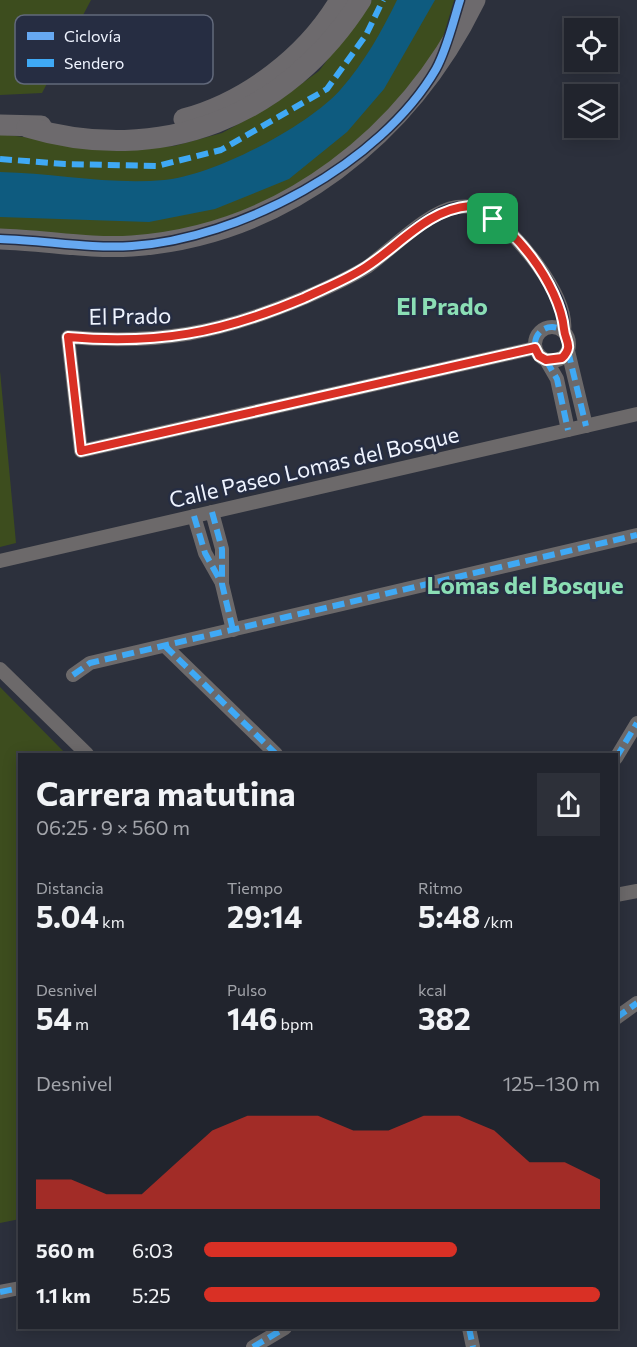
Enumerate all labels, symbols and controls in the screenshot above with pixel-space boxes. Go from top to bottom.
legend [15,15,213,84]
map controls [564,18,618,138]
button: locate [564,18,618,72]
text: Ciclovía [64,26,121,45]
text: Sendero [64,53,124,72]
button: layers [564,84,618,138]
pin [467,193,518,244]
icon: arrive [476,202,509,235]
district label: El Prado [396,291,488,320]
street label: El Prado [88,301,172,330]
street label: Calle Paseo Lomas del Bosque [166,420,461,513]
district label: Lomas del Bosque [426,570,624,599]
text: Carrera matutina [36,772,296,813]
button: share [537,773,600,836]
text: 06:25 · 9 × 560 m [36,815,190,839]
text: Distancia [36,878,104,897]
text: Tiempo [227,878,283,897]
text: Ritmo [418,878,463,897]
text: 5.04 [36,897,99,934]
text: 29:14 [227,897,302,934]
text: 5:48 [418,897,480,934]
text: km [99,912,125,931]
text: /km [480,912,513,931]
text: Desnivel [36,980,97,999]
text: Pulso [227,980,267,999]
text: kcal [418,980,447,999]
text: 54 [36,999,72,1036]
text: 146 [227,999,278,1036]
text: 382 [418,999,471,1036]
text: m [72,1014,89,1033]
text: bpm [278,1014,313,1033]
text: Desnivel [36,1071,113,1095]
text: 125–130 m [503,1071,600,1095]
text: 560 m [36,1238,95,1262]
text: 6:03 [132,1238,173,1262]
text: 1.1 km [36,1283,91,1307]
text: 5:25 [132,1283,171,1307]

